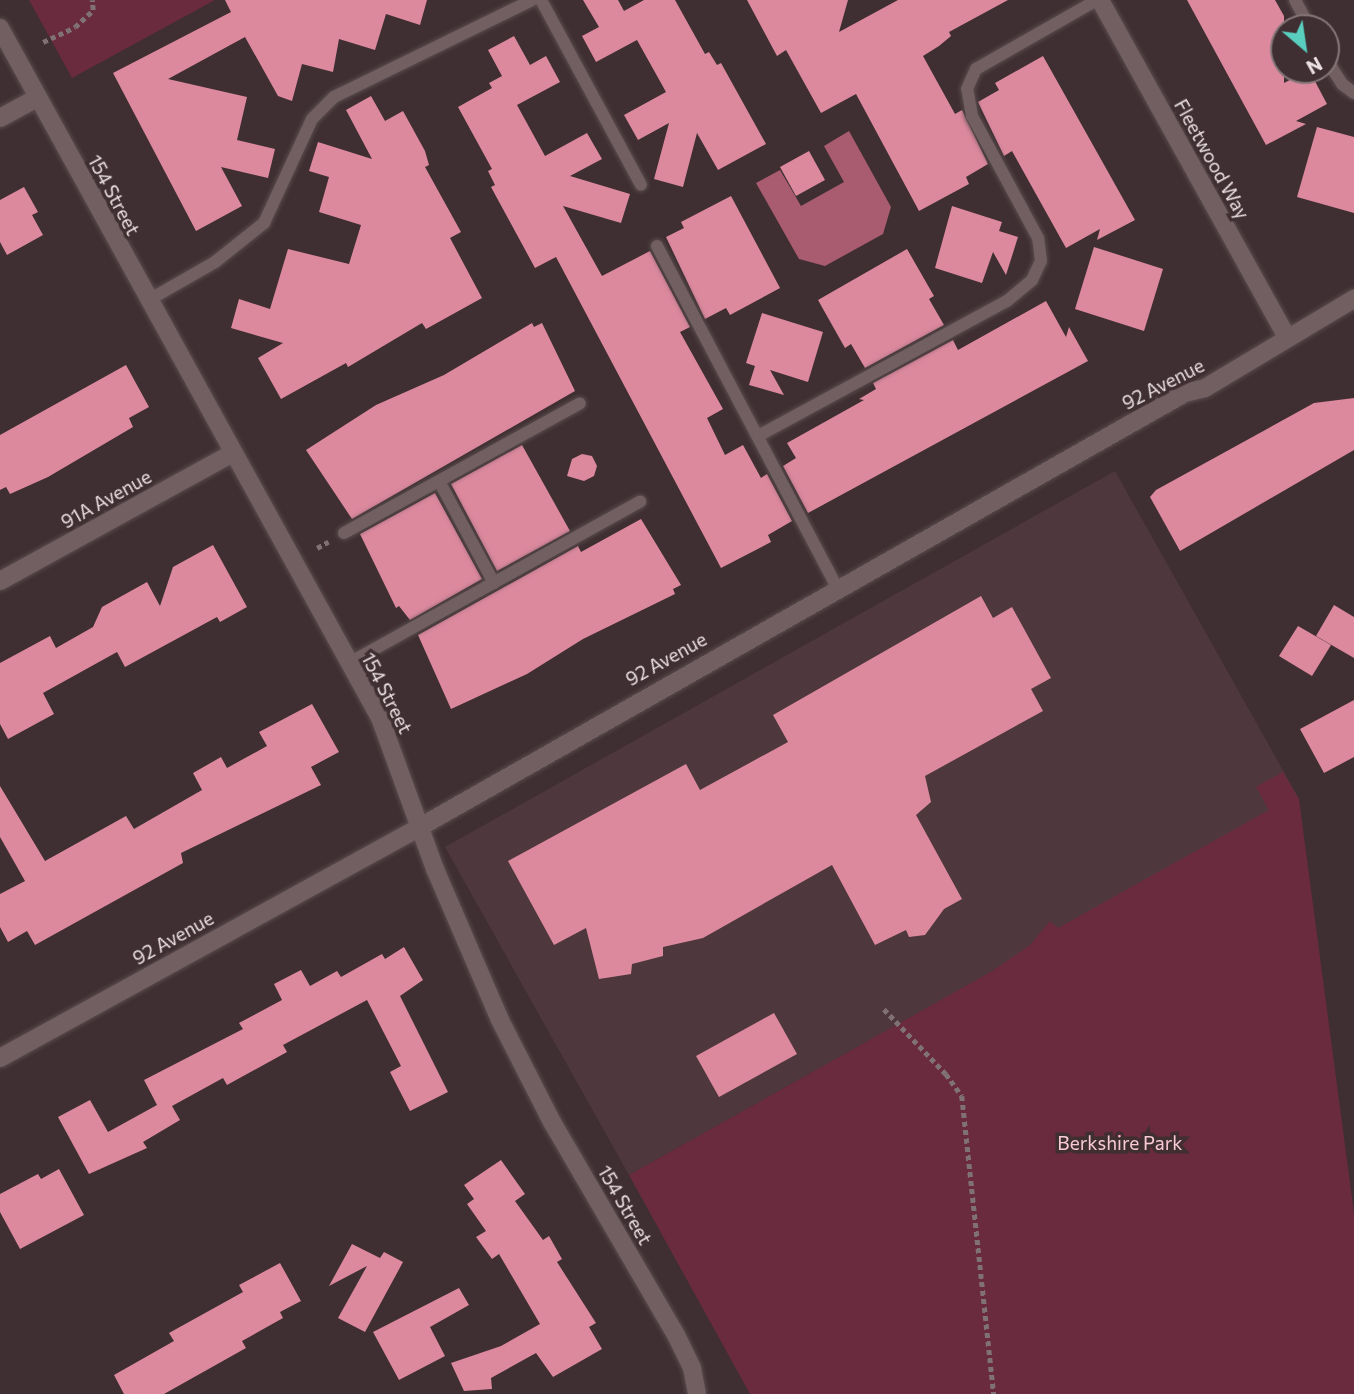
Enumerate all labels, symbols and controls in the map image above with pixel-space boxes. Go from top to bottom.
north arrow [1270,14,1340,84]
text: N [1303,53,1326,80]
street label: Fleetwood Way [1170,95,1254,223]
street label: 154 Street [83,151,145,239]
street label: 92 Avenue [1118,354,1208,414]
street label: 91A Avenue [57,465,155,533]
street label: 92 Avenue [622,627,710,691]
street label: 154 Street [357,649,417,737]
street label: 92 Avenue [129,906,217,970]
park label: Berkshire Park [1057,1132,1183,1154]
street label: 154 Street [593,1161,657,1249]

